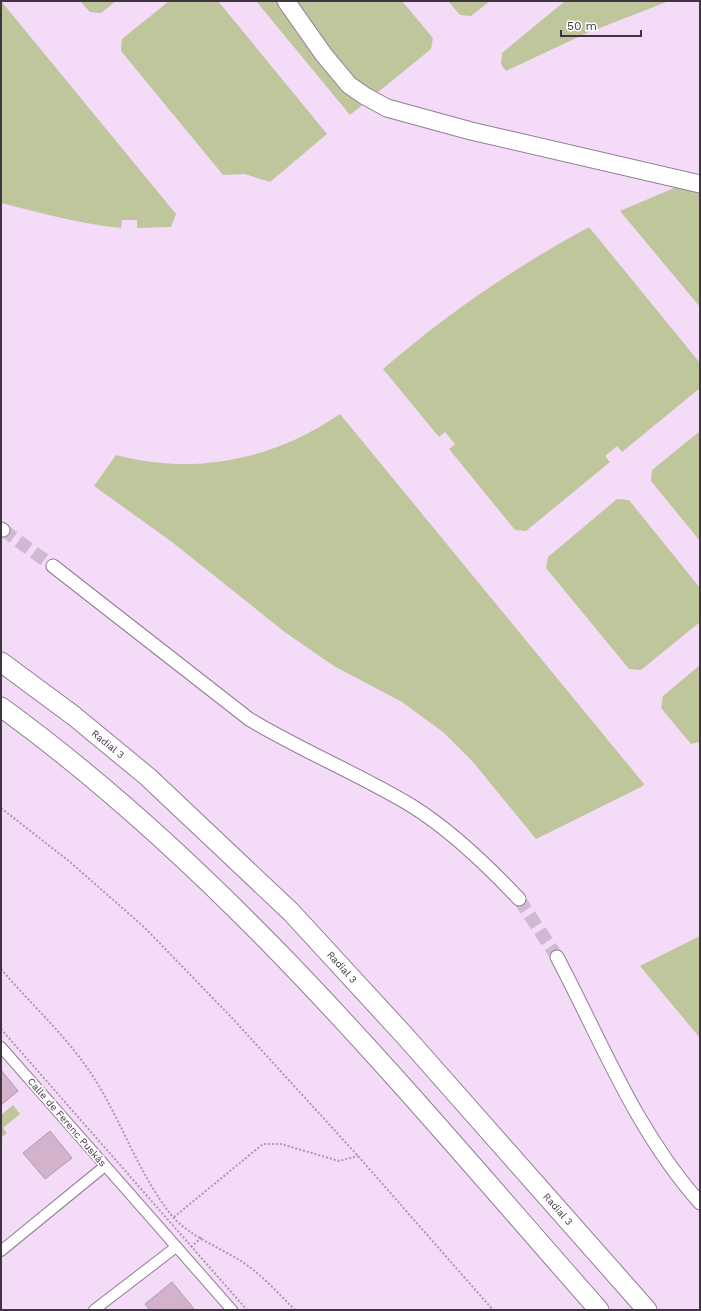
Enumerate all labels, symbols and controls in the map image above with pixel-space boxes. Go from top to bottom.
scale bar [561,12,641,38]
text: 50 m [567,19,597,33]
street label: Radial 3 [89,727,127,761]
street label: Radial 3 [325,949,359,985]
street label: Calle de Ferenc Puskás [26,1076,108,1168]
street label: Radial 3 [541,1191,575,1227]

